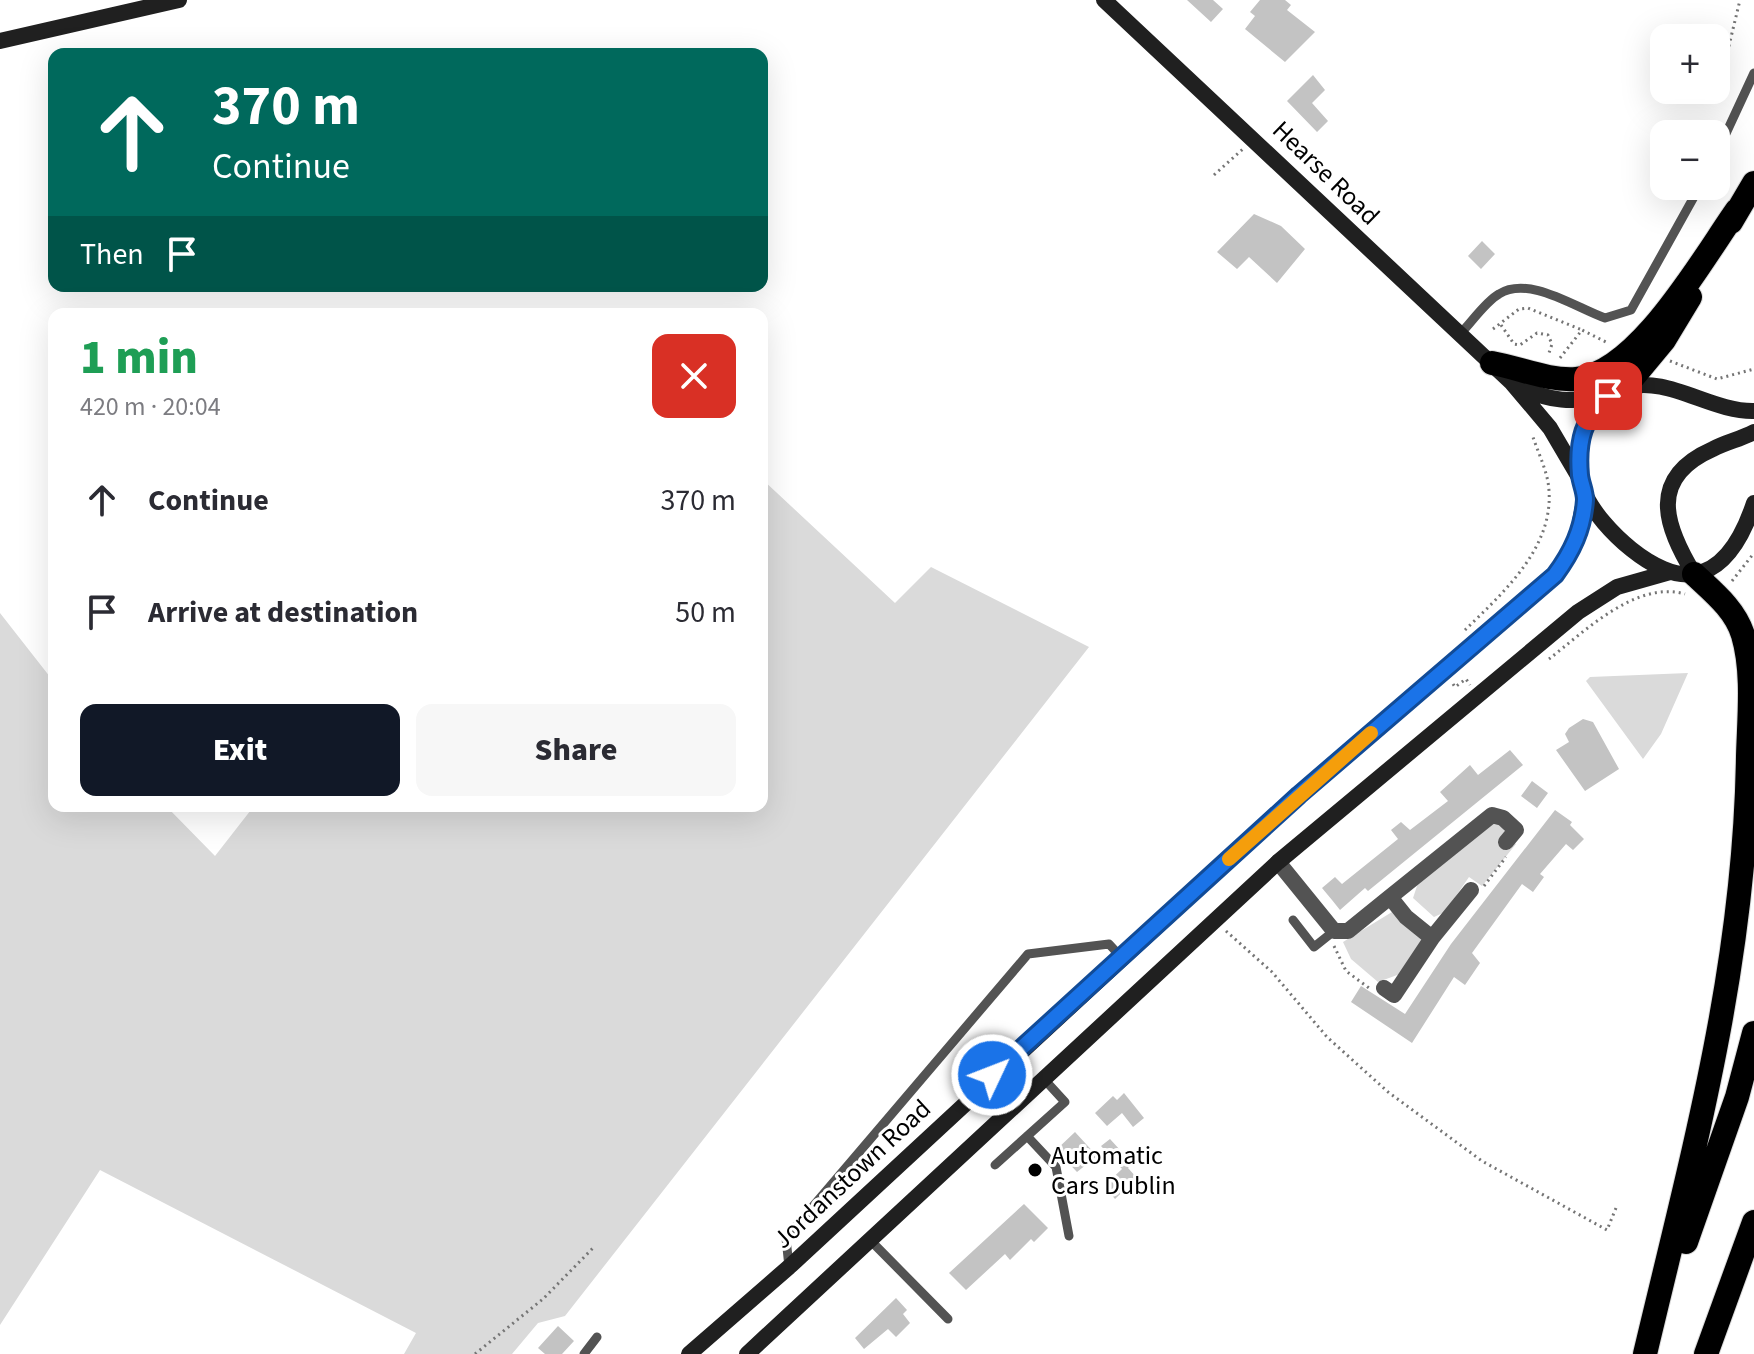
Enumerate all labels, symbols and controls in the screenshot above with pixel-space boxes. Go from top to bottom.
map controls [1650,24,1730,200]
button: + [1650,24,1730,104]
text: 370 m [212,67,360,146]
icon: ahead [80,80,184,184]
street label: Hearse Road [1264,112,1388,234]
button: − [1650,120,1730,200]
text: Continue [212,141,350,192]
icon: arrive [160,232,204,276]
text: Then [80,233,144,276]
text: 1 min [80,324,198,392]
button: close [652,334,736,418]
pin [1574,362,1642,430]
icon: arrive [1586,374,1630,418]
text: 420 m · 20:04 [80,388,221,425]
icon: ahead [80,478,124,522]
text: Continue [148,479,269,522]
text: 370 m [660,479,736,522]
icon: arrive [80,590,124,634]
text: Arrive at destination [148,591,418,634]
text: 50 m [675,591,736,634]
button: Exit [80,704,400,796]
button: Share [416,704,736,796]
position arrow [950,1033,1034,1117]
street label: Jordanstown Road [765,1091,939,1257]
place label: Automatic Cars Dublin [1051,1137,1176,1204]
marker: Automatic Cars Dublin [1026,1161,1044,1179]

